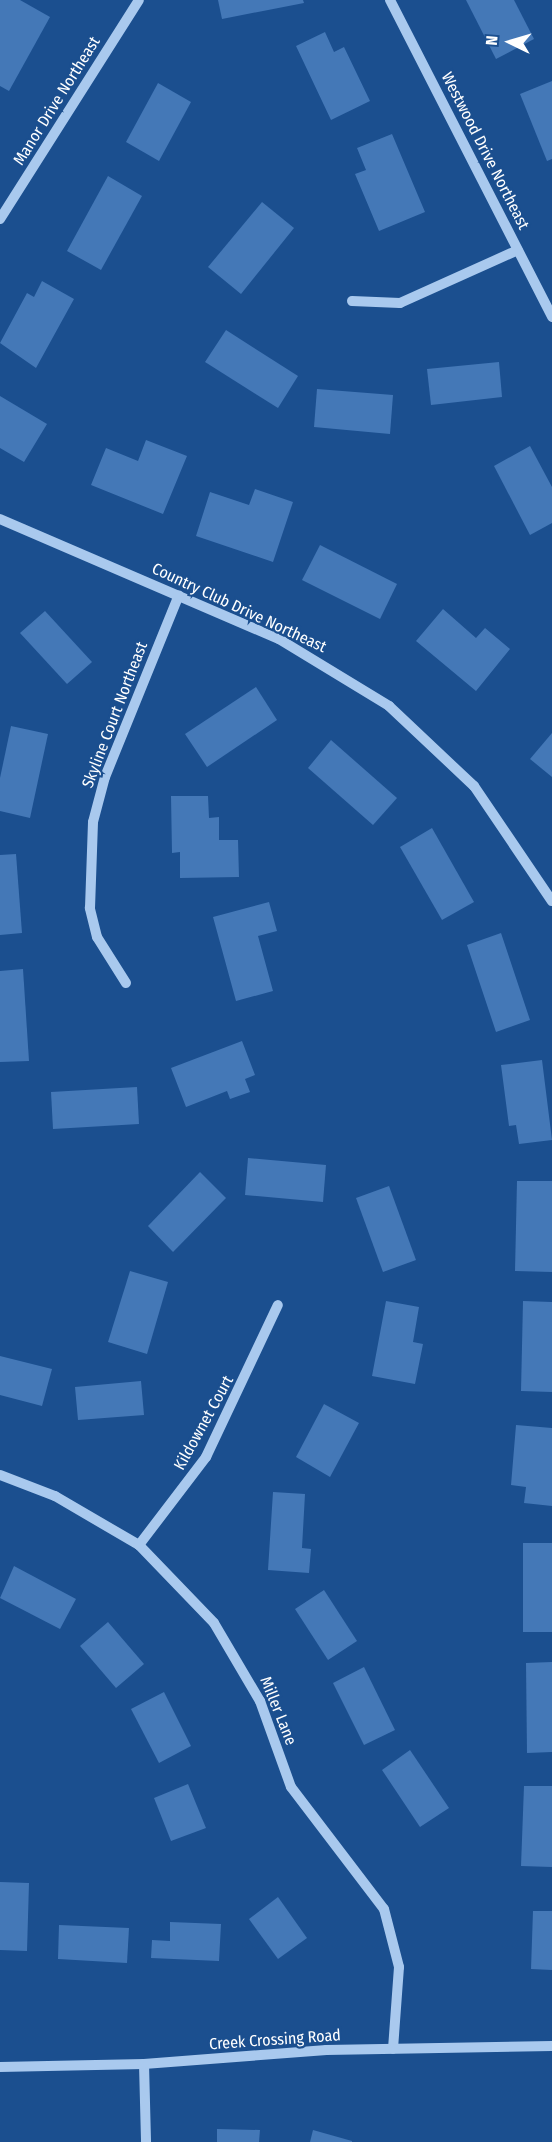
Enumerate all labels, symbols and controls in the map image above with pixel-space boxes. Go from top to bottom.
north arrow [480,12,540,72]
street label: Manor Drive Northeast [10,33,104,169]
text: N [482,35,501,46]
street label: Westwood Drive Northeast [437,69,533,233]
street label: Country Club Drive Northeast [149,559,329,657]
street label: Skyline Court Northeast [78,639,152,791]
street label: Kildownet Court [170,1372,238,1474]
street label: Miller Lane [256,1674,300,1748]
street label: Creek Crossing Road [209,2026,341,2054]

